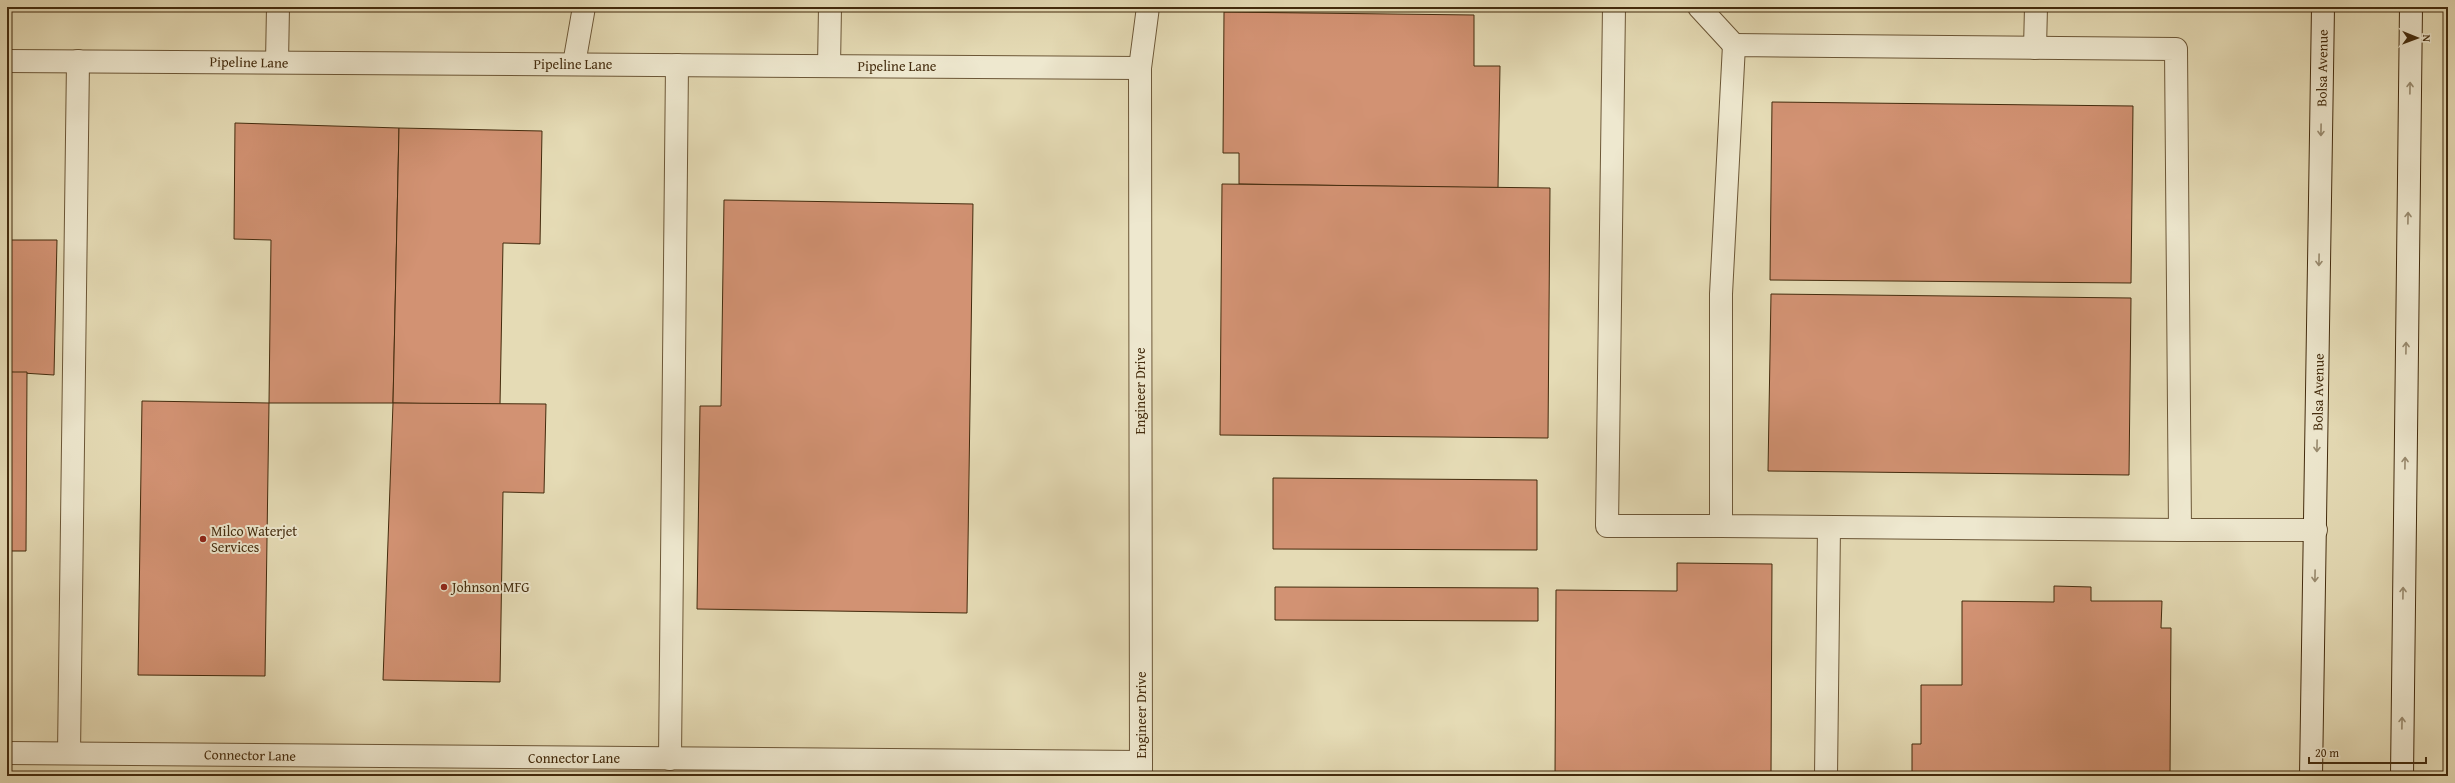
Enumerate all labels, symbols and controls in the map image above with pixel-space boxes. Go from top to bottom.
north arrow [2397,18,2437,58]
street label: Bolsa Avenue [2311,29,2333,107]
text: N [2419,34,2435,43]
street label: Pipeline Lane [209,51,289,73]
street label: Pipeline Lane [534,54,613,74]
street label: Pipeline Lane [858,56,937,76]
one-way arrow [2406,82,2414,95]
one-way arrow [2317,123,2325,136]
one-way arrow [2404,212,2412,225]
one-way arrow [2315,253,2323,266]
one-way arrow [2402,342,2410,355]
street label: Engineer Drive [1130,347,1150,435]
street label: Bolsa Avenue [2307,353,2329,431]
one-way arrow [2313,439,2321,452]
one-way arrow [2401,457,2409,470]
place label: Milco Waterjet Services [211,521,297,557]
marker: Milco Waterjet Services [198,534,208,544]
one-way arrow [2311,569,2319,582]
place label: Johnson MFG [450,577,529,597]
marker: Johnson MFG [439,582,449,592]
one-way arrow [2399,587,2407,600]
street label: Engineer Drive [1131,671,1151,759]
one-way arrow [2398,717,2406,730]
scale bar [2309,739,2426,765]
street label: Connector Lane [204,744,297,766]
text: 20 m [2315,744,2339,761]
street label: Connector Lane [528,748,620,768]

